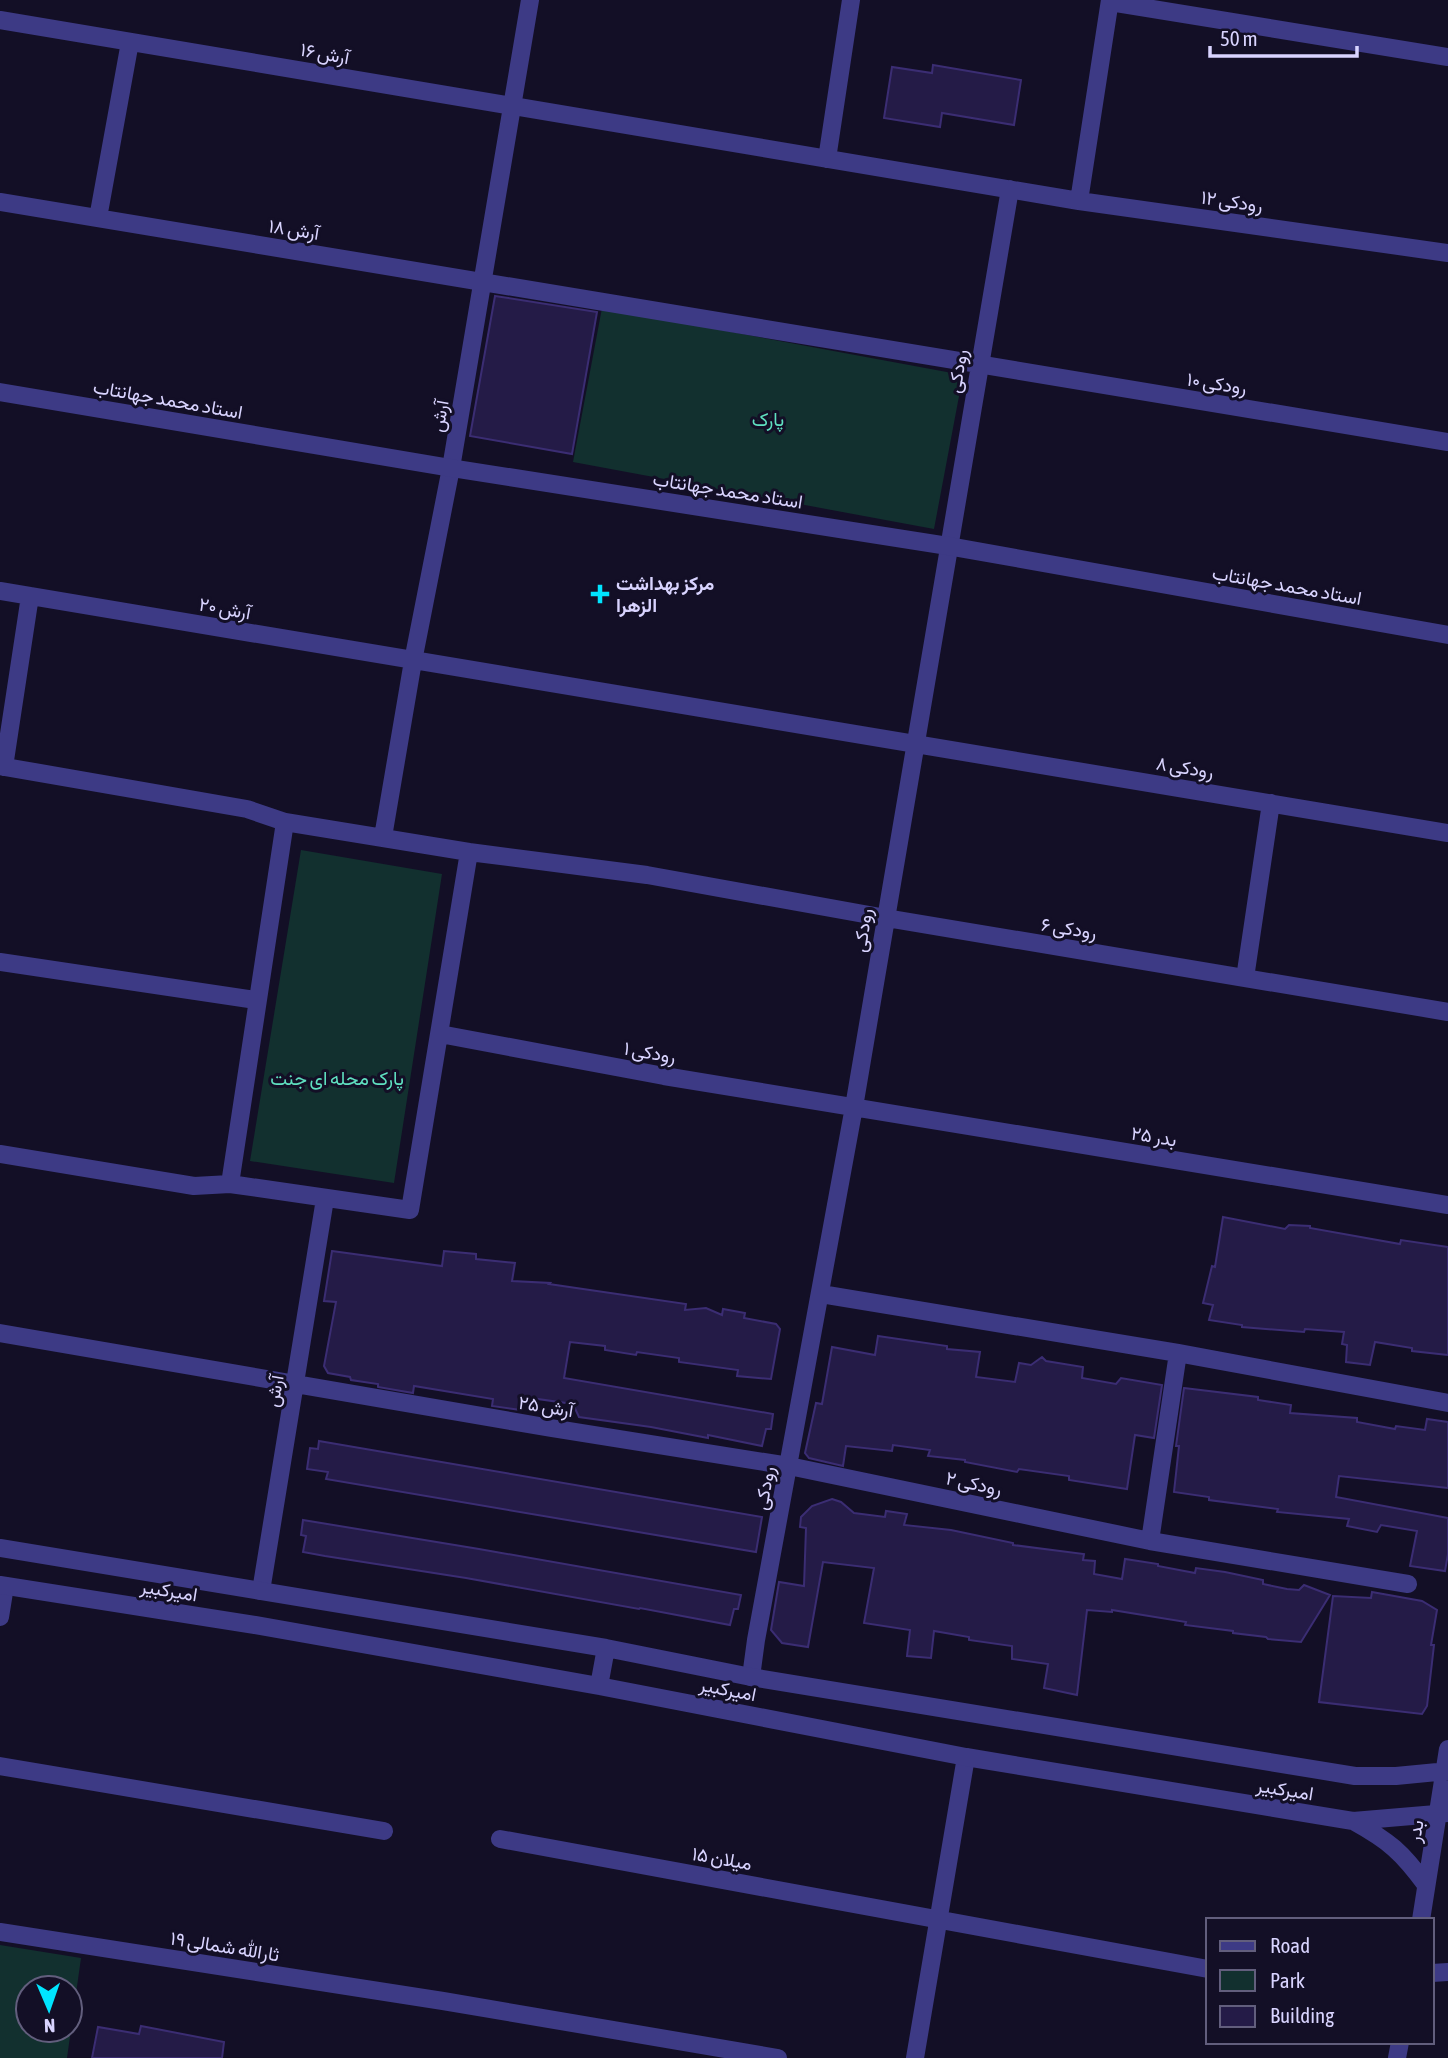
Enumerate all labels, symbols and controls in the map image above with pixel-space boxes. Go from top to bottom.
scale bar [1210,14,1357,58]
text: 50 m [1220,26,1258,50]
street label: آرش ۱۶ [299,38,353,69]
street label: رودکی ۱۲ [1199,186,1264,217]
street label: آرش ۱۸ [267,214,323,245]
street label: رودکی [942,347,973,395]
street label: رودکی ۱۰ [1185,367,1249,400]
street label: استاد محمد جهانتاب [91,375,244,424]
street label: آرش [425,397,454,434]
park label: پارک [752,408,784,433]
street label: استاد محمد جهانتاب [651,467,805,514]
street label: استاد محمد جهانتاب [1210,561,1363,610]
place label: مرکز بهداشت الزهرا [616,572,714,618]
marker: مرکز بهداشت الزهرا [590,584,610,604]
street label: آرش ۲۰ [197,593,254,625]
street label: رودکی ۸ [1154,752,1215,783]
street label: رودکی [848,906,877,954]
street label: رودکی ۶ [1039,913,1098,944]
street label: رودکی ۱ [622,1037,678,1068]
park label: پارک محله ای جنت [270,1067,404,1092]
street label: بدر ۲۵ [1129,1122,1178,1151]
street label: آرش [260,1372,289,1409]
street label: آرش ۲۵ [517,1391,577,1422]
street label: رودکی [749,1464,780,1512]
street label: رودکی ۲ [944,1466,1004,1501]
street label: امیرکبیر [138,1574,199,1606]
street label: امیرکبیر [696,1673,758,1706]
street label: امیرکبیر [1254,1773,1315,1805]
street label: بدر [1402,1818,1429,1845]
street label: میلان ۱۵ [690,1842,754,1875]
legend [1206,1918,1434,2044]
street label: ثارالله شمالی ۱۹ [169,1927,281,1966]
text: Road [1270,1933,1310,1957]
text: Park [1270,1968,1305,1992]
north arrow [14,1974,84,2044]
text: Building [1270,2003,1334,2027]
text: N [44,2015,56,2037]

